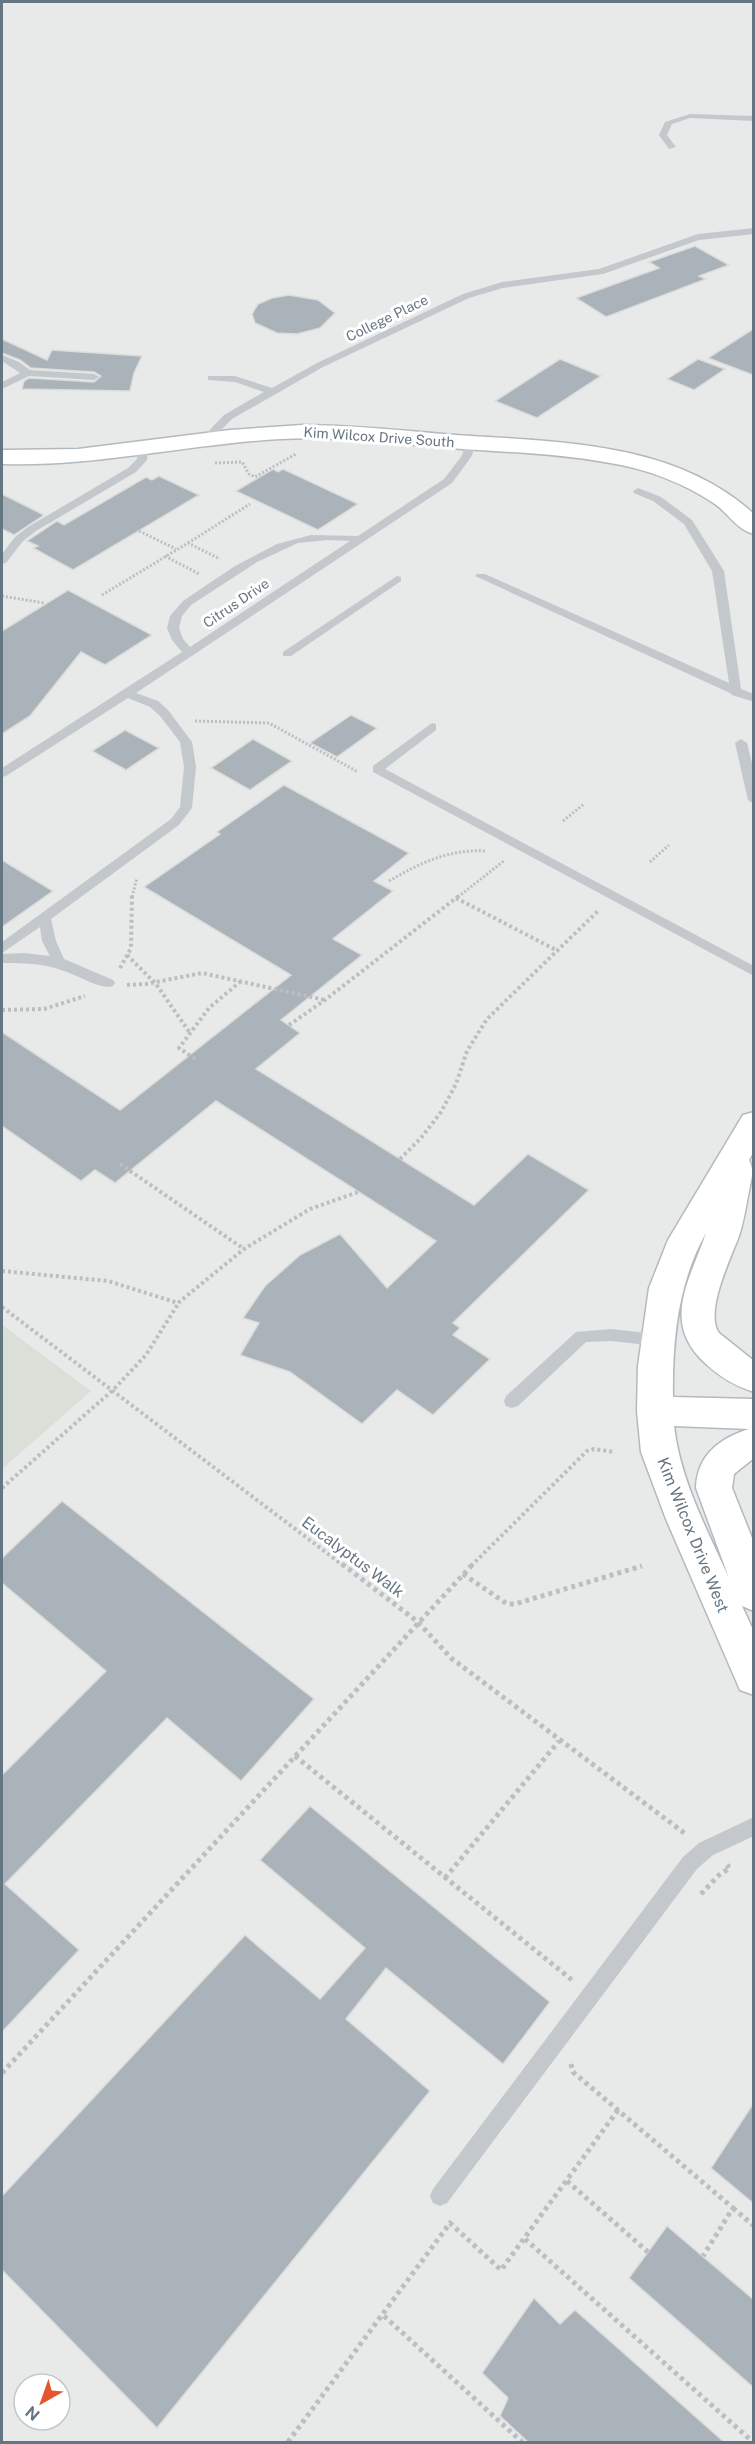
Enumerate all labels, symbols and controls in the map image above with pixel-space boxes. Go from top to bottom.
street label: College Place [343,291,431,345]
street label: Kim Wilcox Drive South [303,424,455,450]
street label: Citrus Drive [200,575,272,631]
street label: Kim Wilcox Drive West [653,1455,733,1615]
street label: Eucalyptus Walk [298,1512,408,1602]
north arrow [12,2372,72,2432]
text: N [22,2402,44,2424]

